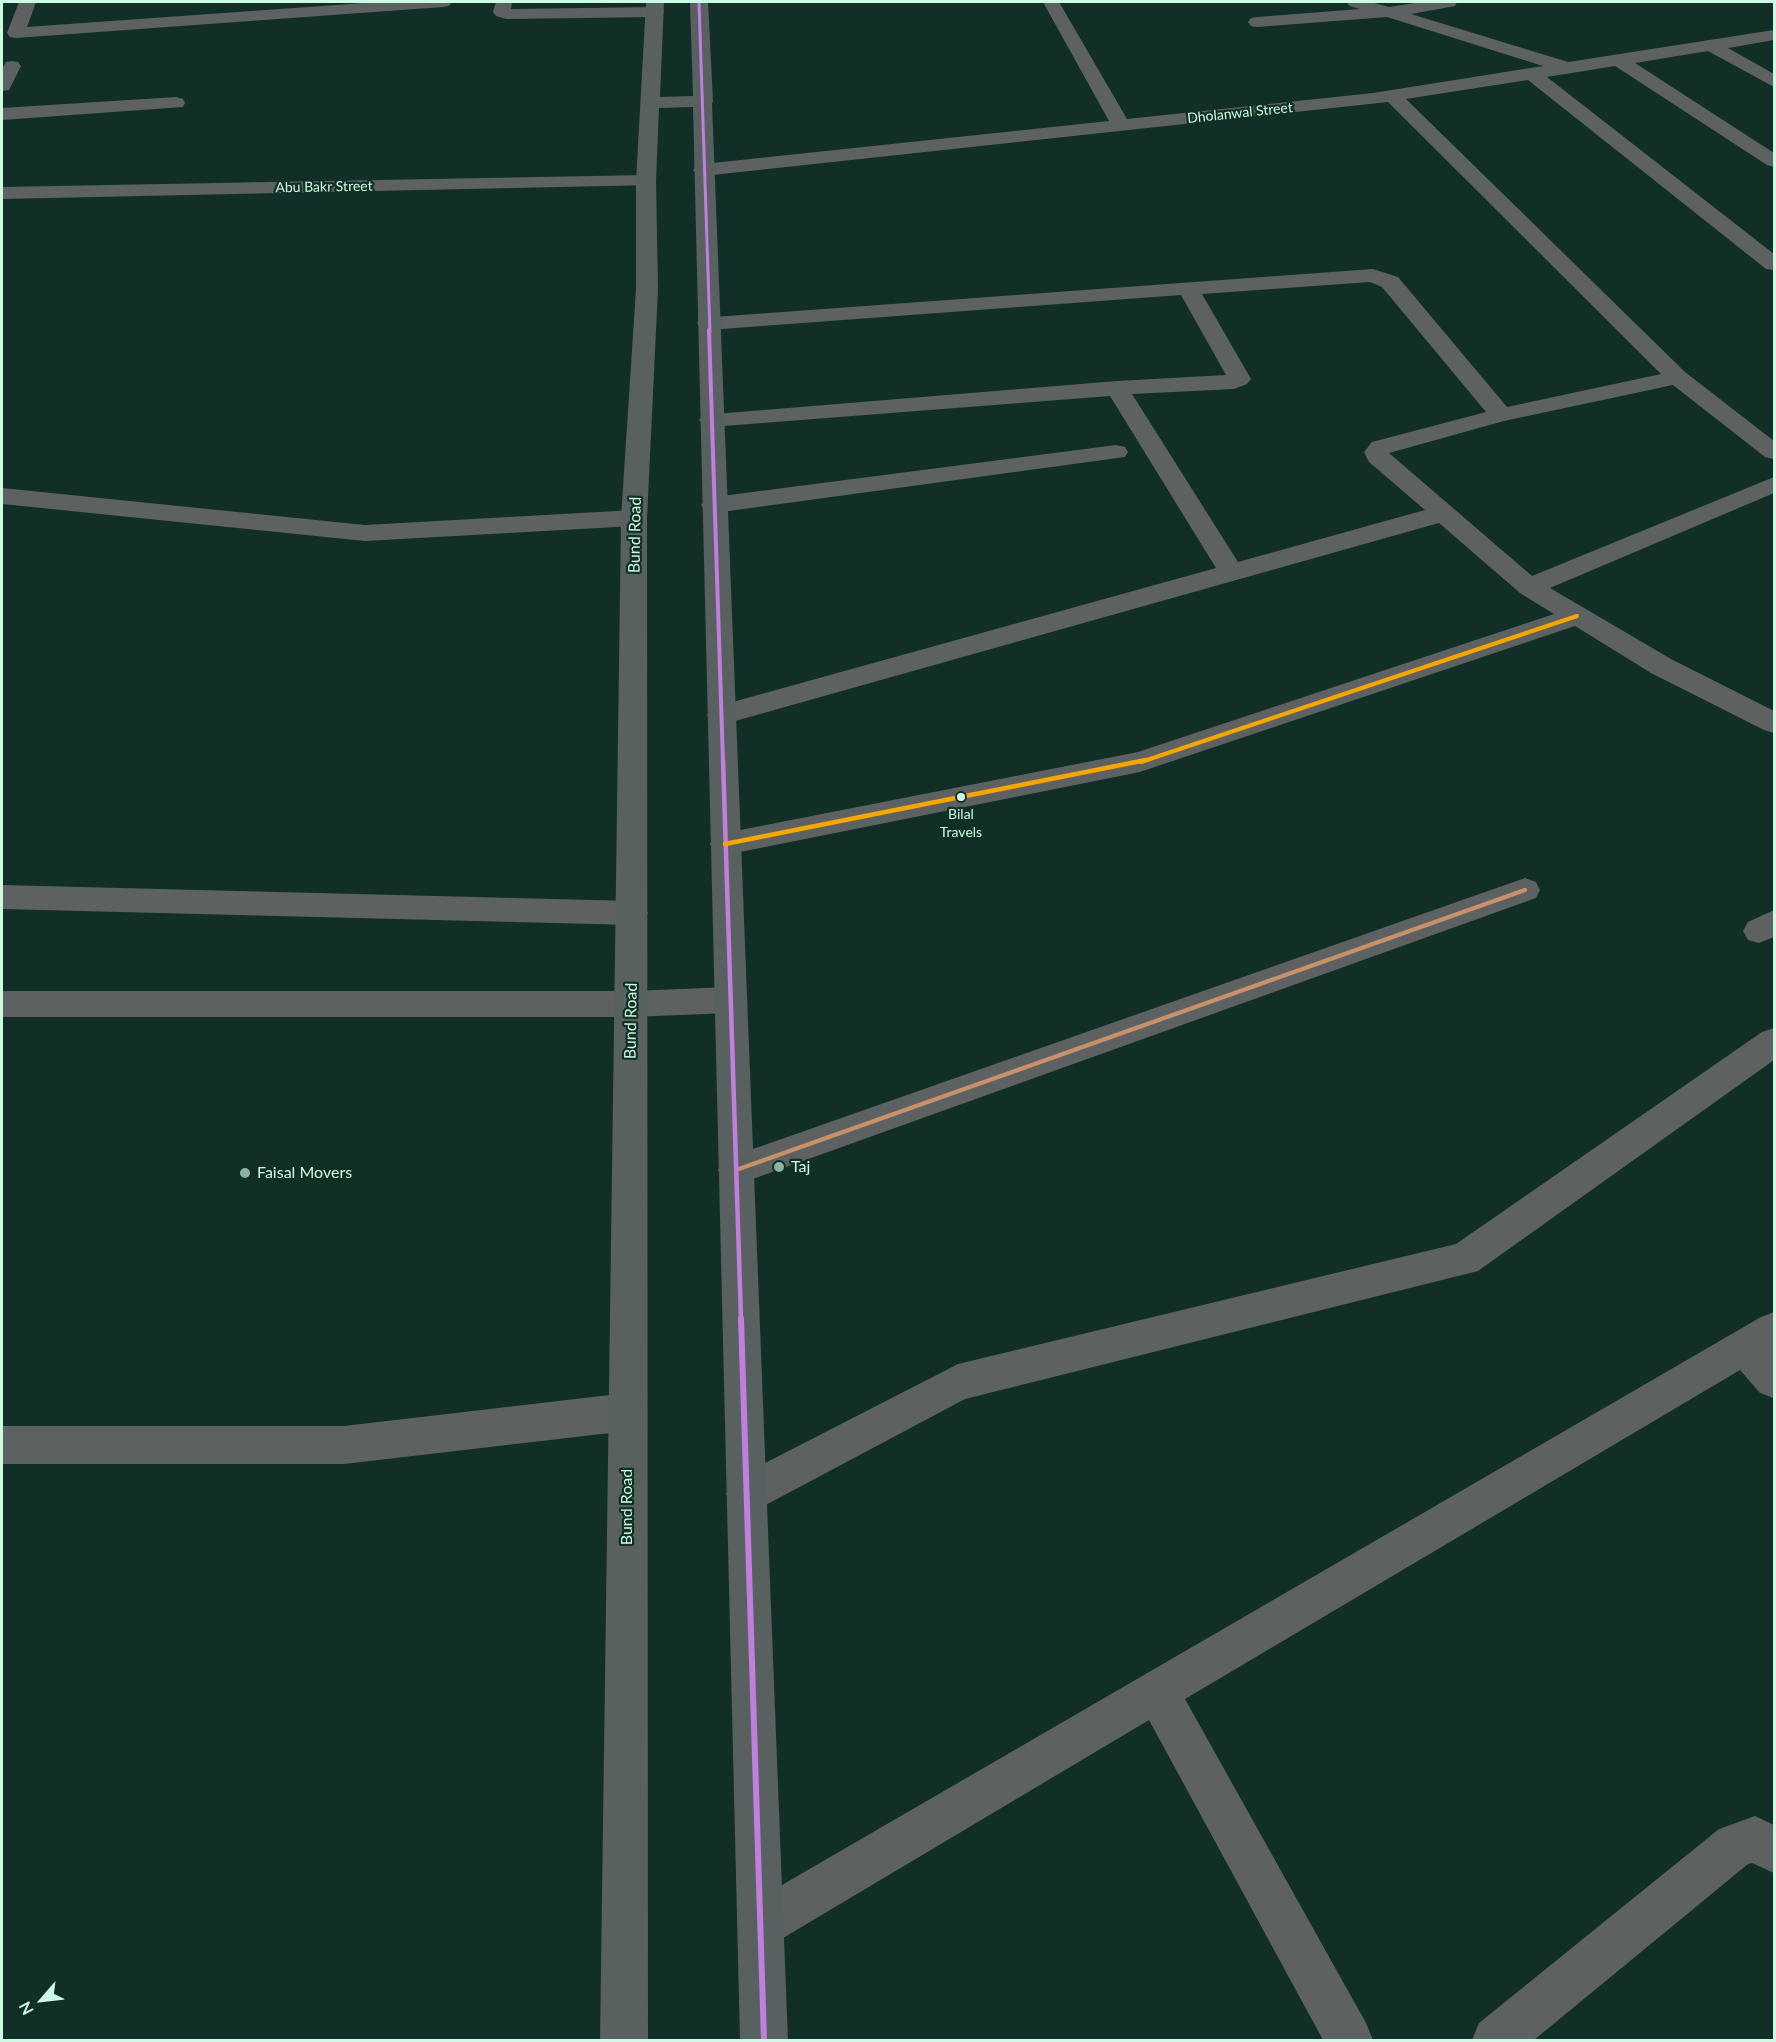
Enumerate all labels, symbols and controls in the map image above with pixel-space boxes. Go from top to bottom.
street label: Dholanwal Street [1186,99,1294,127]
street label: Abu Bakr Street [275,178,373,196]
street label: Bund Road [625,497,645,573]
marker: Bilal Travels [955,791,967,803]
place label: Bilal Travels [940,806,982,838]
street label: Bund Road [621,983,641,1059]
place label: Taj [791,1157,810,1177]
marker: Taj [772,1160,786,1174]
place label: Faisal Movers [257,1163,352,1183]
marker: Faisal Movers [238,1166,252,1180]
street label: Bund Road [617,1469,637,1545]
north arrow [12,1970,72,2030]
text: N [14,1999,37,2019]

